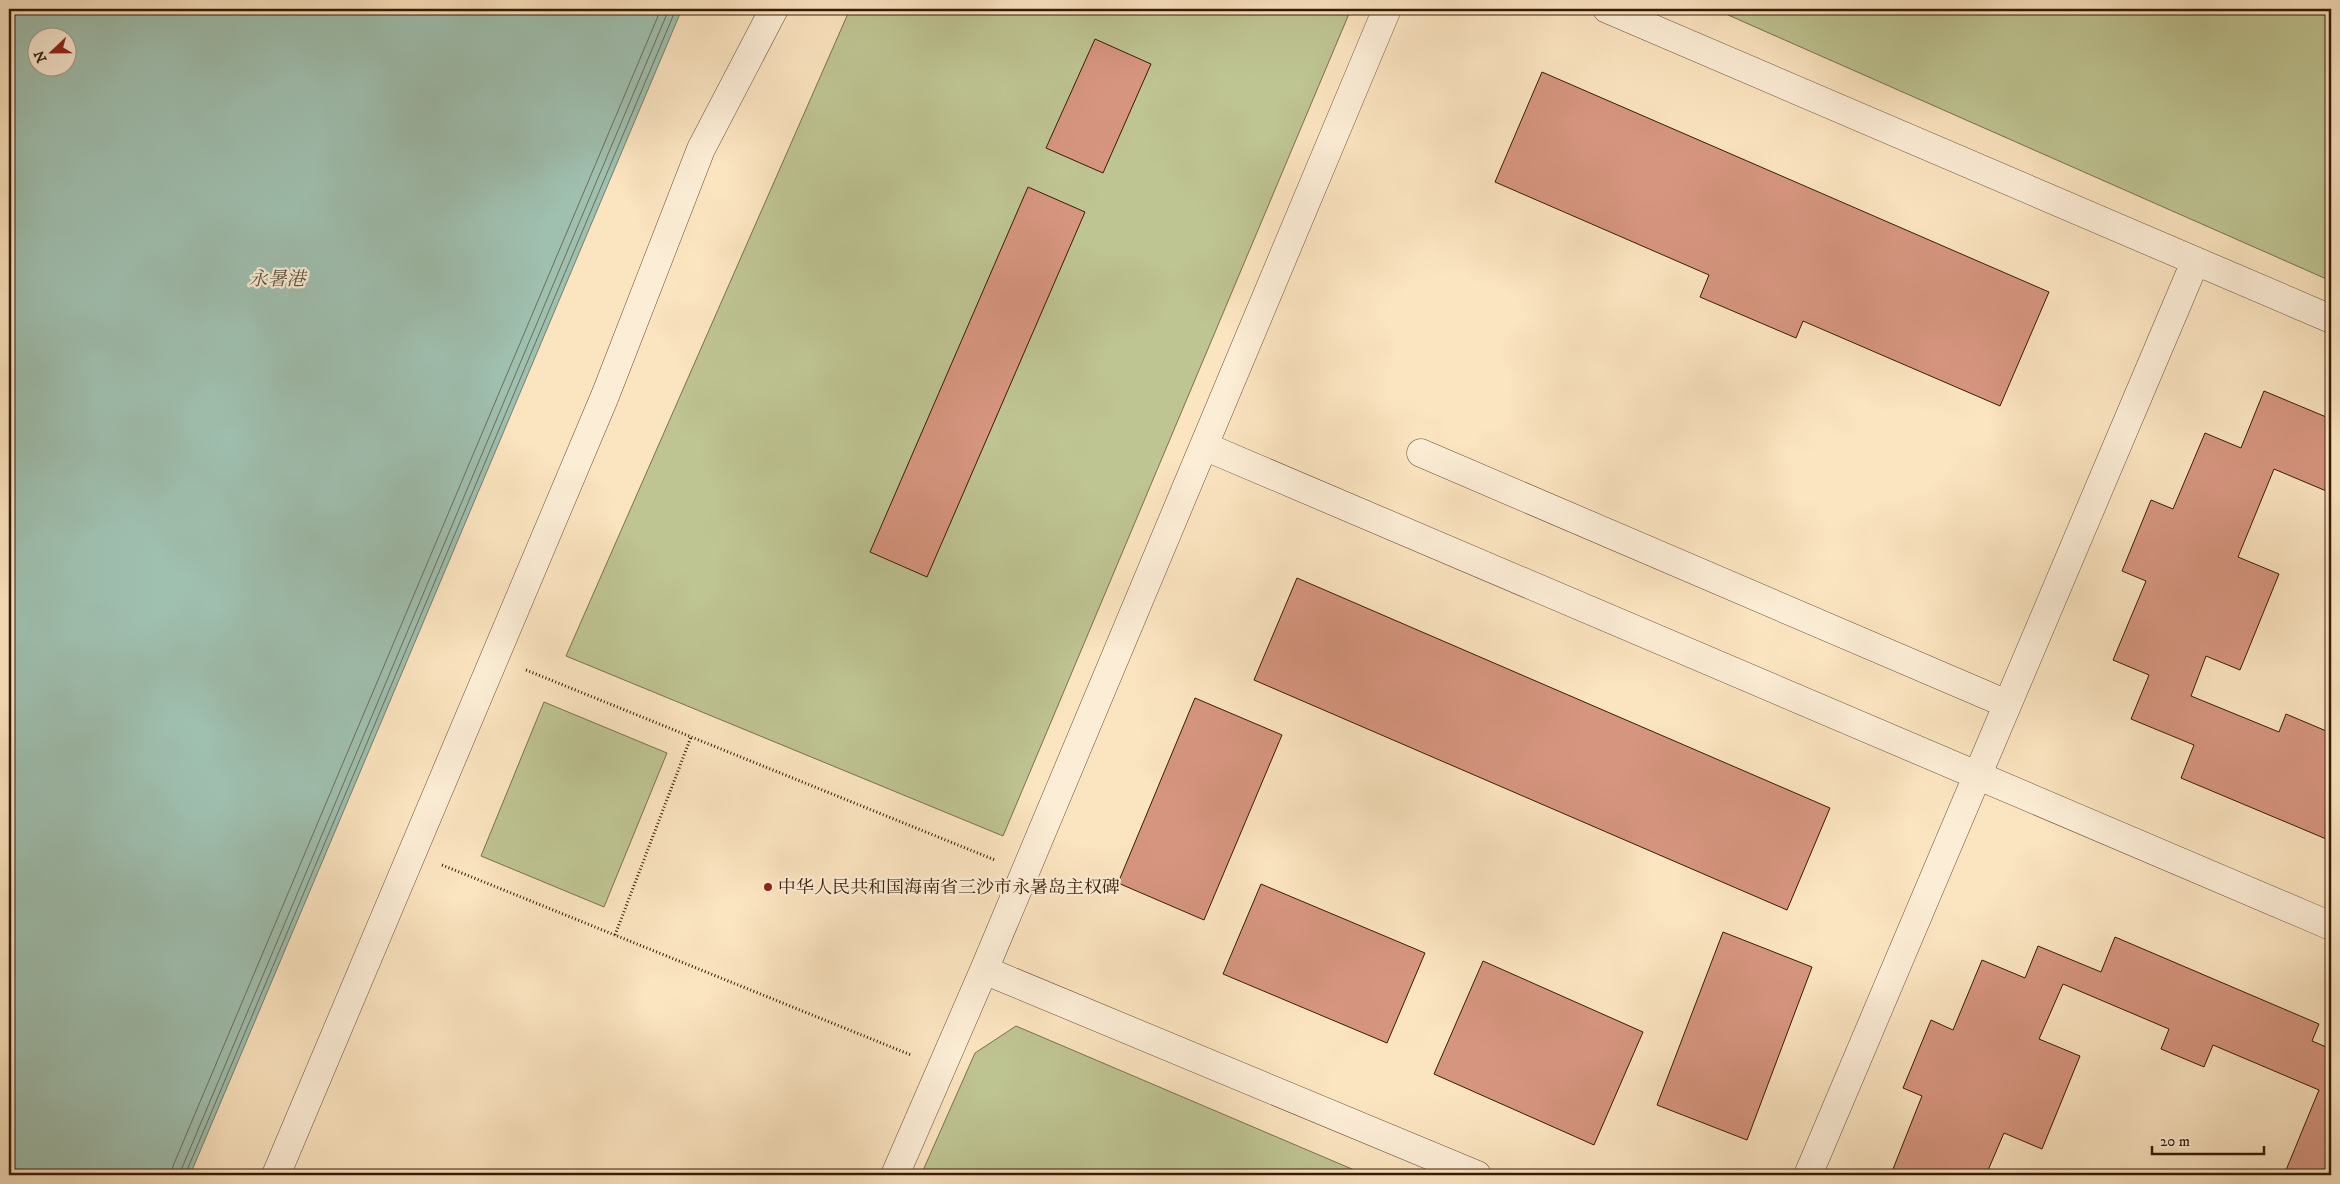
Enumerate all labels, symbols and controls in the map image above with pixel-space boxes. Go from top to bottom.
north arrow [28,28,78,78]
text: N [30,47,51,65]
water label: 永暑港 [248,268,308,291]
place label: 中华人民共和国海南省三沙市永暑岛主权碑 [778,877,1120,899]
marker: 中华人民共和国海南省三沙市永暑岛主权碑 [762,881,774,893]
scale bar [2152,1124,2265,1156]
text: 20 m [2160,1132,2190,1151]

